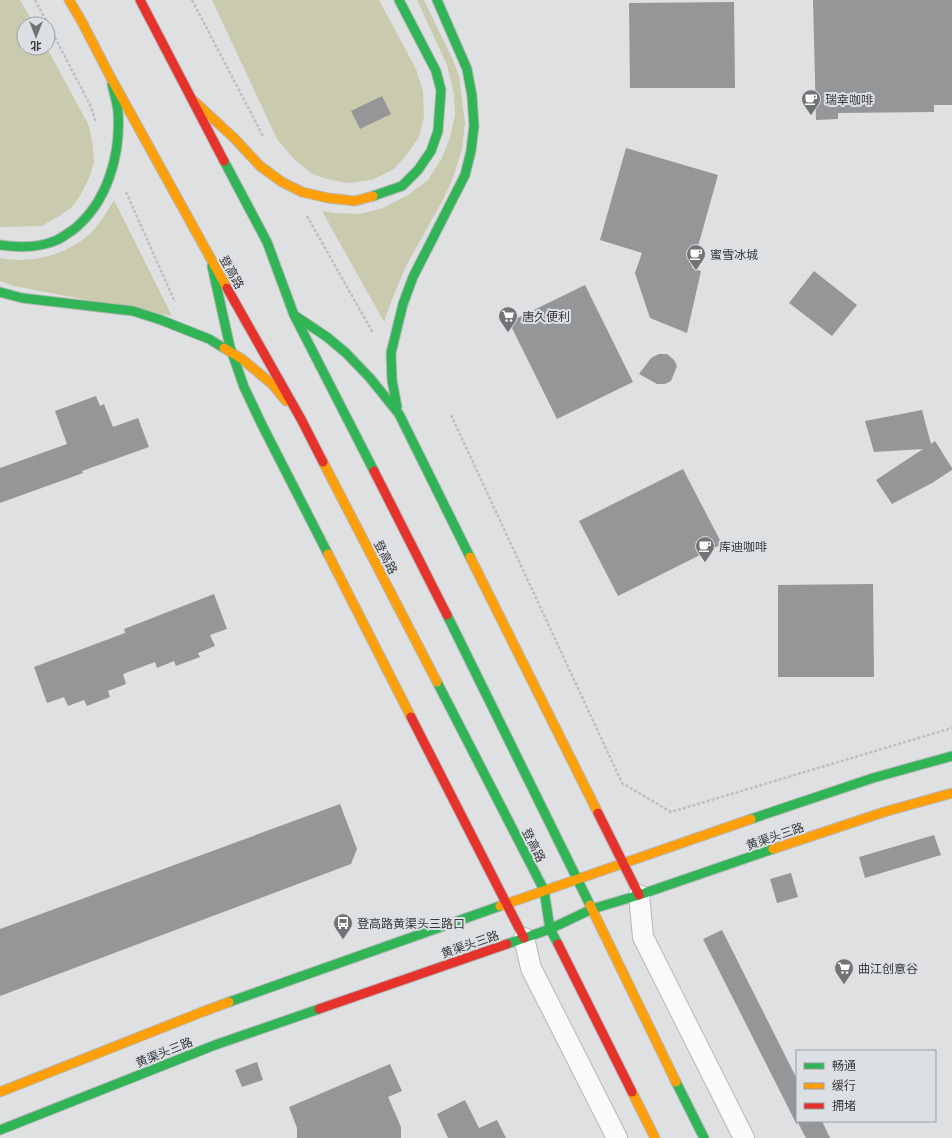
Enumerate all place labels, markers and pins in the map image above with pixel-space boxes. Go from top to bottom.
cafe icon: 瑞幸咖啡 [800,88,822,116]
place label: 瑞幸咖啡 [825,92,873,107]
cafe icon: 蜜雪冰城 [685,243,707,271]
place label: 蜜雪冰城 [710,247,758,262]
supermarket icon: 唐久便利 [497,305,519,333]
place label: 唐久便利 [522,309,570,324]
cafe icon: 库迪咖啡 [694,535,716,563]
place label: 库迪咖啡 [719,539,767,554]
bus stop icon: 登高路黄渠头三路口 [332,912,354,940]
place label: 登高路黄渠头三路口 [357,916,465,931]
supermarket icon: 曲江创意谷 [833,957,855,985]
place label: 曲江创意谷 [858,961,918,976]

